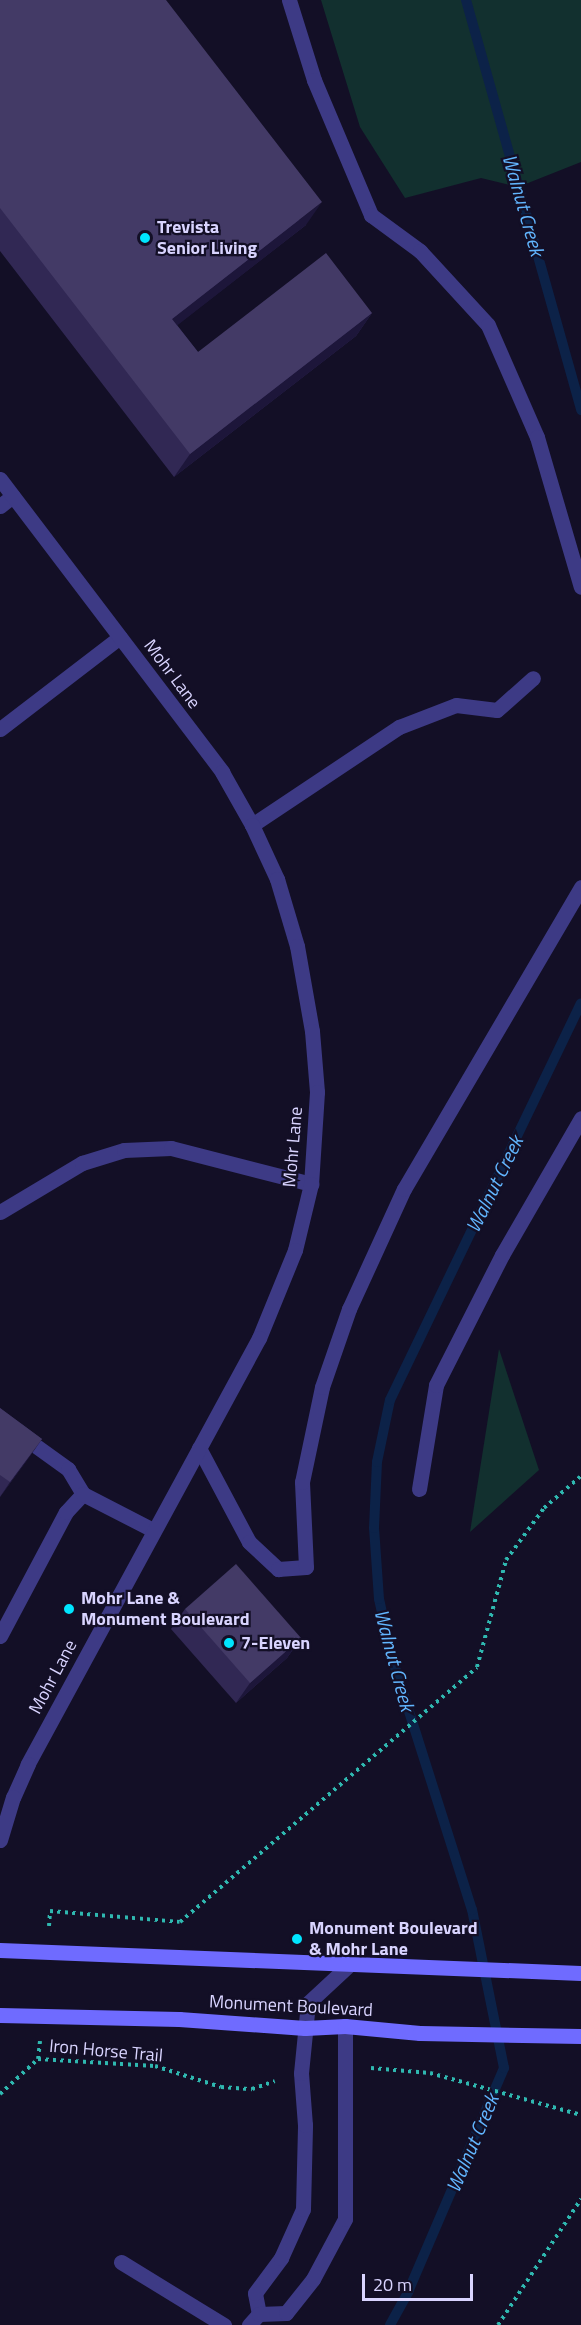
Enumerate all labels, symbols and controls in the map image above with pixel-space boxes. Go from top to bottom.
water label: Walnut Creek [498,151,550,259]
place label: Trevista Senior Living [157,217,257,260]
marker: Trevista Senior Living [138,231,152,245]
street label: Mohr Lane [139,635,205,713]
street label: Mohr Lane [279,1106,307,1188]
water label: Walnut Creek [460,1132,528,1236]
place label: Mohr Lane & Monument Boulevard [81,1588,250,1630]
marker: Mohr Lane & Monument Boulevard [62,1602,76,1616]
water label: Walnut Creek [370,1606,420,1714]
place label: 7-Eleven [241,1632,310,1654]
street label: Mohr Lane [25,1636,81,1718]
marker: 7-Eleven [222,1636,236,1650]
place label: Monument Boulevard & Mohr Lane [309,1918,478,1960]
marker: Monument Boulevard & Mohr Lane [290,1932,304,1946]
street label: Monument Boulevard [209,1991,373,2021]
street label: Iron Horse Trail [48,2035,164,2067]
water label: Walnut Creek [441,2090,503,2196]
scale bar [365,2262,476,2300]
text: 20 m [373,2271,412,2298]

